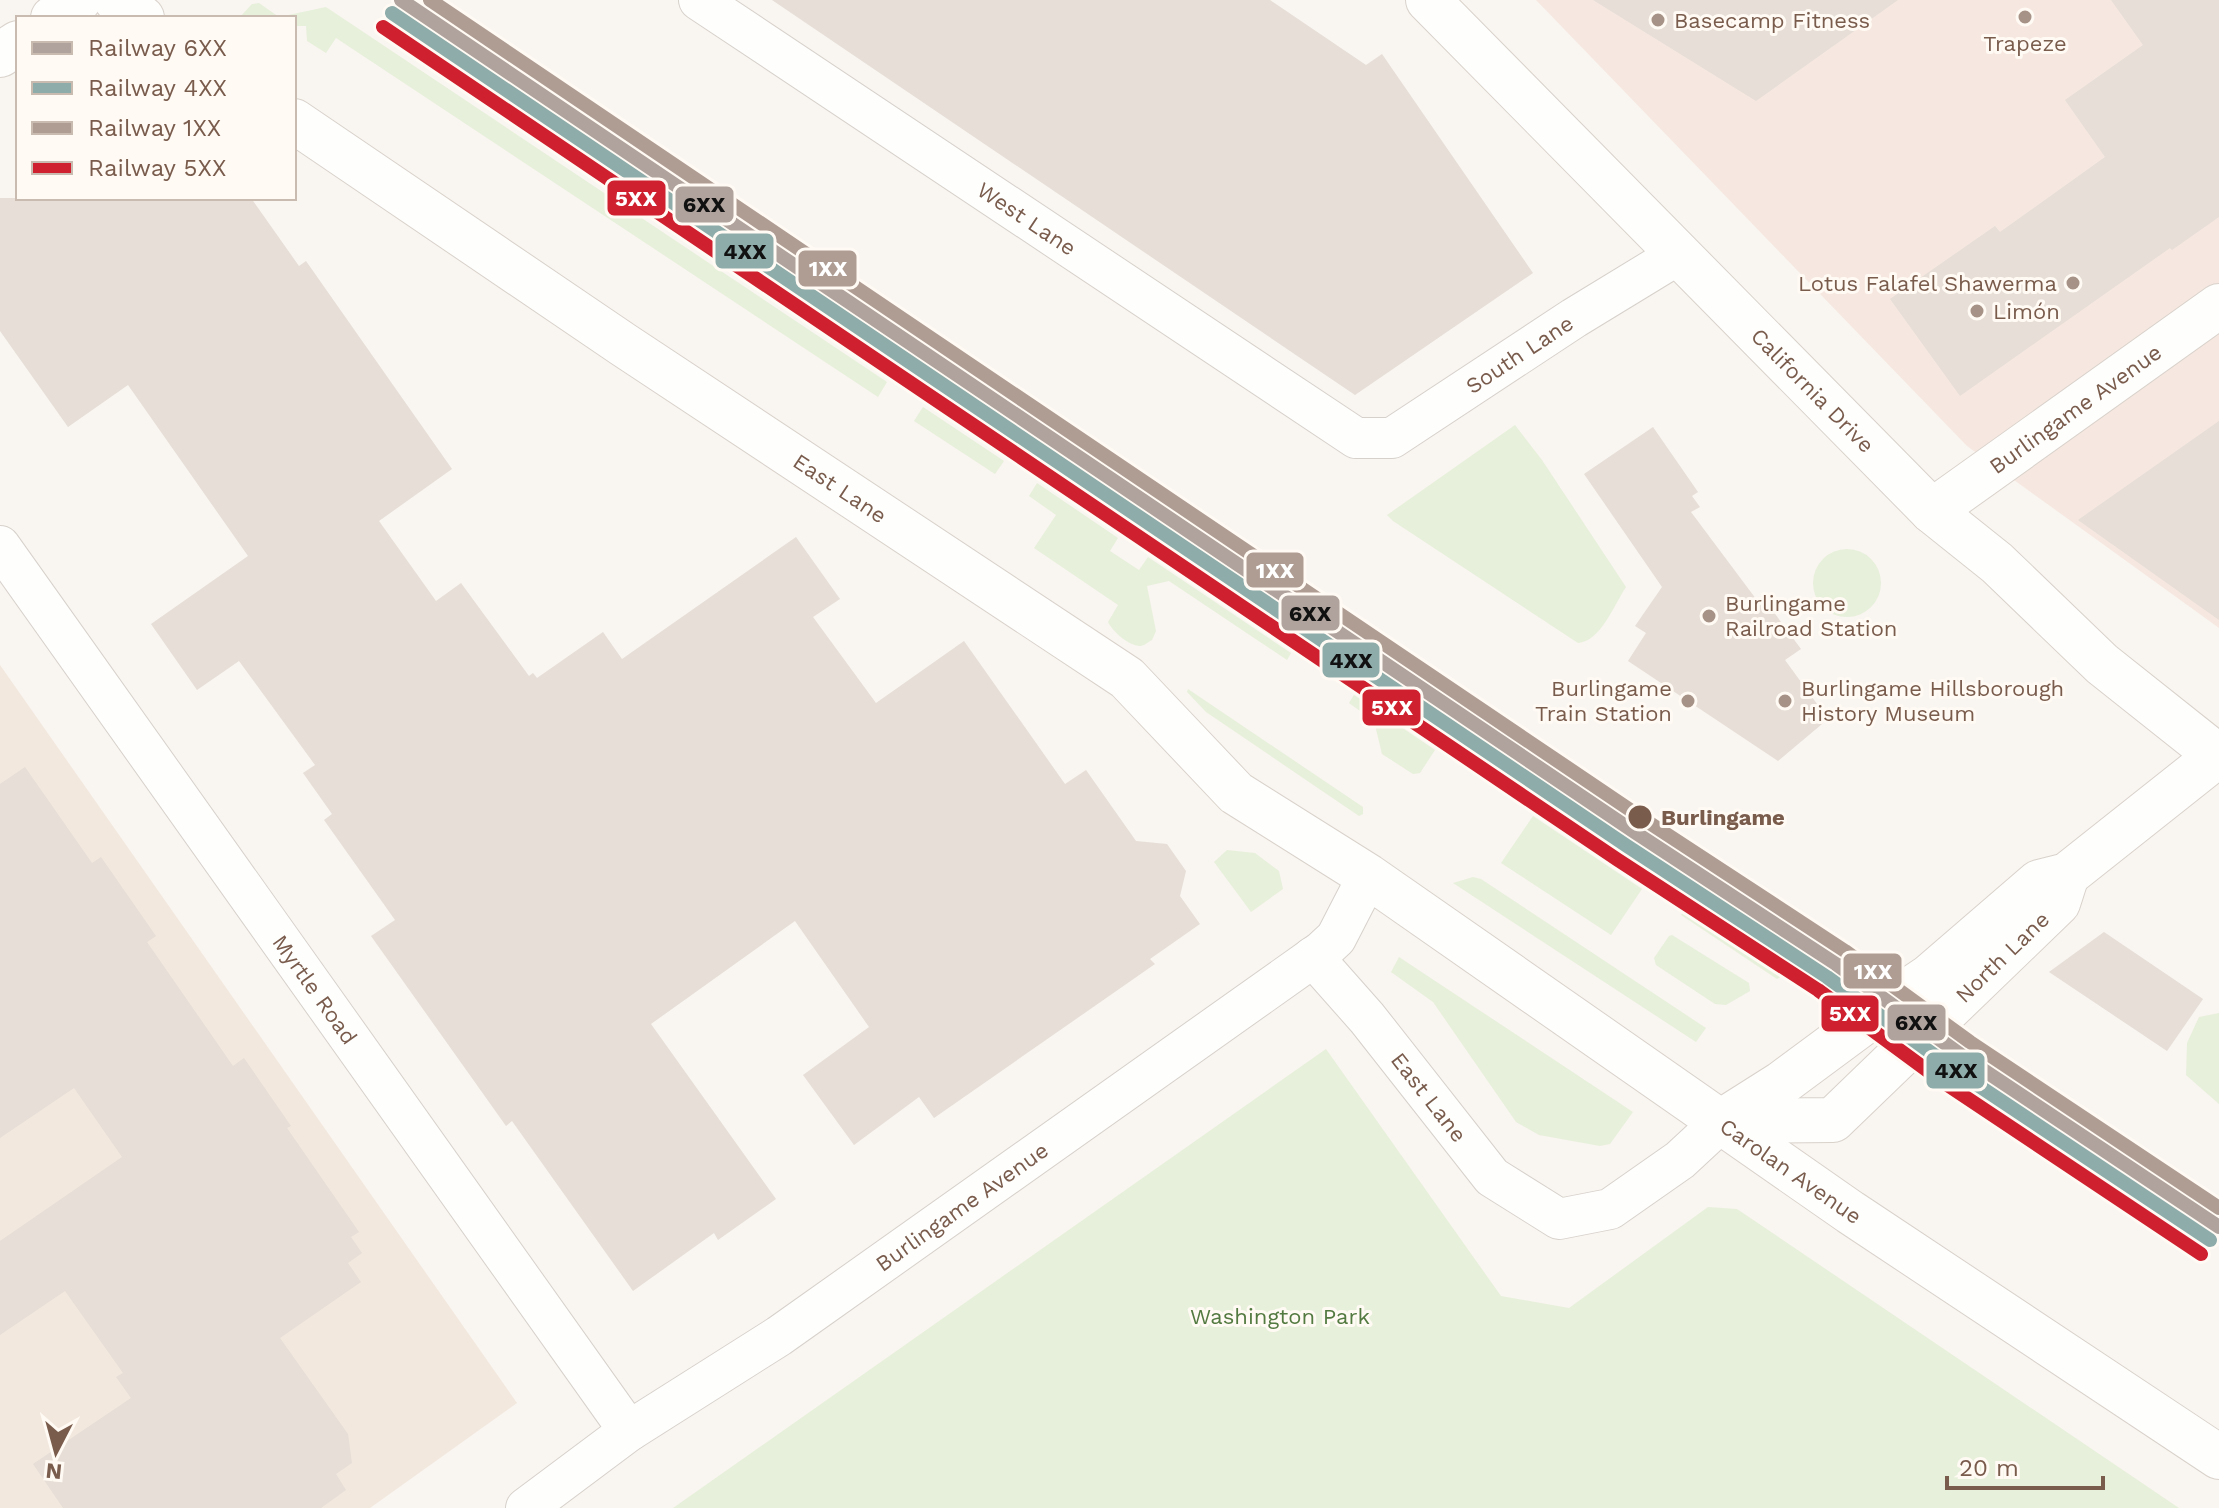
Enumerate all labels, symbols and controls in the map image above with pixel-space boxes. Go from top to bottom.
place label: Basecamp Fitness [1674,8,1870,33]
marker: Trapeze [2016,8,2034,26]
marker: Basecamp Fitness [1649,11,1667,29]
legend [16,16,296,200]
place label: Trapeze [1983,31,2067,56]
text: Railway 6XX [88,34,227,62]
text: Railway 4XX [88,74,227,102]
text: Railway 1XX [88,114,221,142]
text: Railway 5XX [88,154,226,182]
street label: West Lane [973,177,1081,260]
line badge: 5XX [606,179,667,217]
line badge: 6XX [674,185,735,224]
text: 5XX [615,186,657,211]
text: 6XX [683,192,726,217]
line badge: 4XX [714,232,775,270]
text: 4XX [723,239,767,264]
line badge: 1XX [797,249,858,288]
text: 1XX [809,256,848,281]
place label: Lotus Falafel Shawerma [1798,271,2057,296]
marker: Lotus Falafel Shawerma [2064,274,2082,292]
place label: Limón [1993,299,2060,324]
marker: Limón [1968,302,1986,320]
street label: South Lane [1461,310,1578,398]
street label: California Drive [1746,323,1879,457]
street label: Burlingame Avenue [1984,339,2166,479]
street label: East Lane [789,448,892,528]
line badge: 1XX [1245,551,1305,589]
text: 1XX [1256,558,1295,583]
place label: Burlingame Railroad Station [1725,591,1897,641]
line badge: 6XX [1280,594,1341,632]
text: 6XX [1289,601,1332,626]
marker: Burlingame Railroad Station [1700,607,1718,625]
line badge: 4XX [1321,641,1381,679]
text: 4XX [1329,648,1373,673]
place label: Burlingame Train Station [1535,676,1672,726]
place label: Burlingame Hillsborough History Museum [1801,676,2064,726]
line badge: 5XX [1361,688,1422,727]
marker: Burlingame Train Station [1679,692,1697,710]
marker: Burlingame Hillsborough History Museum [1776,692,1794,710]
text: 5XX [1371,695,1413,720]
marker: Burlingame [1626,803,1654,831]
place label: Burlingame [1661,805,1785,830]
street label: North Lane [1950,906,2054,1007]
street label: Myrtle Road [268,930,363,1049]
line badge: 1XX [1842,952,1903,990]
text: 1XX [1854,959,1893,984]
line badge: 5XX [1820,994,1880,1033]
text: 5XX [1829,1001,1871,1026]
line badge: 6XX [1886,1003,1947,1042]
text: 6XX [1895,1010,1938,1035]
street label: East Lane [1386,1047,1472,1147]
line badge: 4XX [1925,1051,1986,1090]
text: 4XX [1934,1058,1978,1083]
street label: Carolan Avenue [1715,1113,1866,1229]
street label: Burlingame Avenue [871,1137,1053,1276]
park label: Washington Park [1190,1304,1370,1329]
north arrow [16,1412,96,1492]
scale bar [1947,1440,2103,1490]
text: 20 m [1959,1454,2019,1482]
text: N [45,1458,63,1485]

